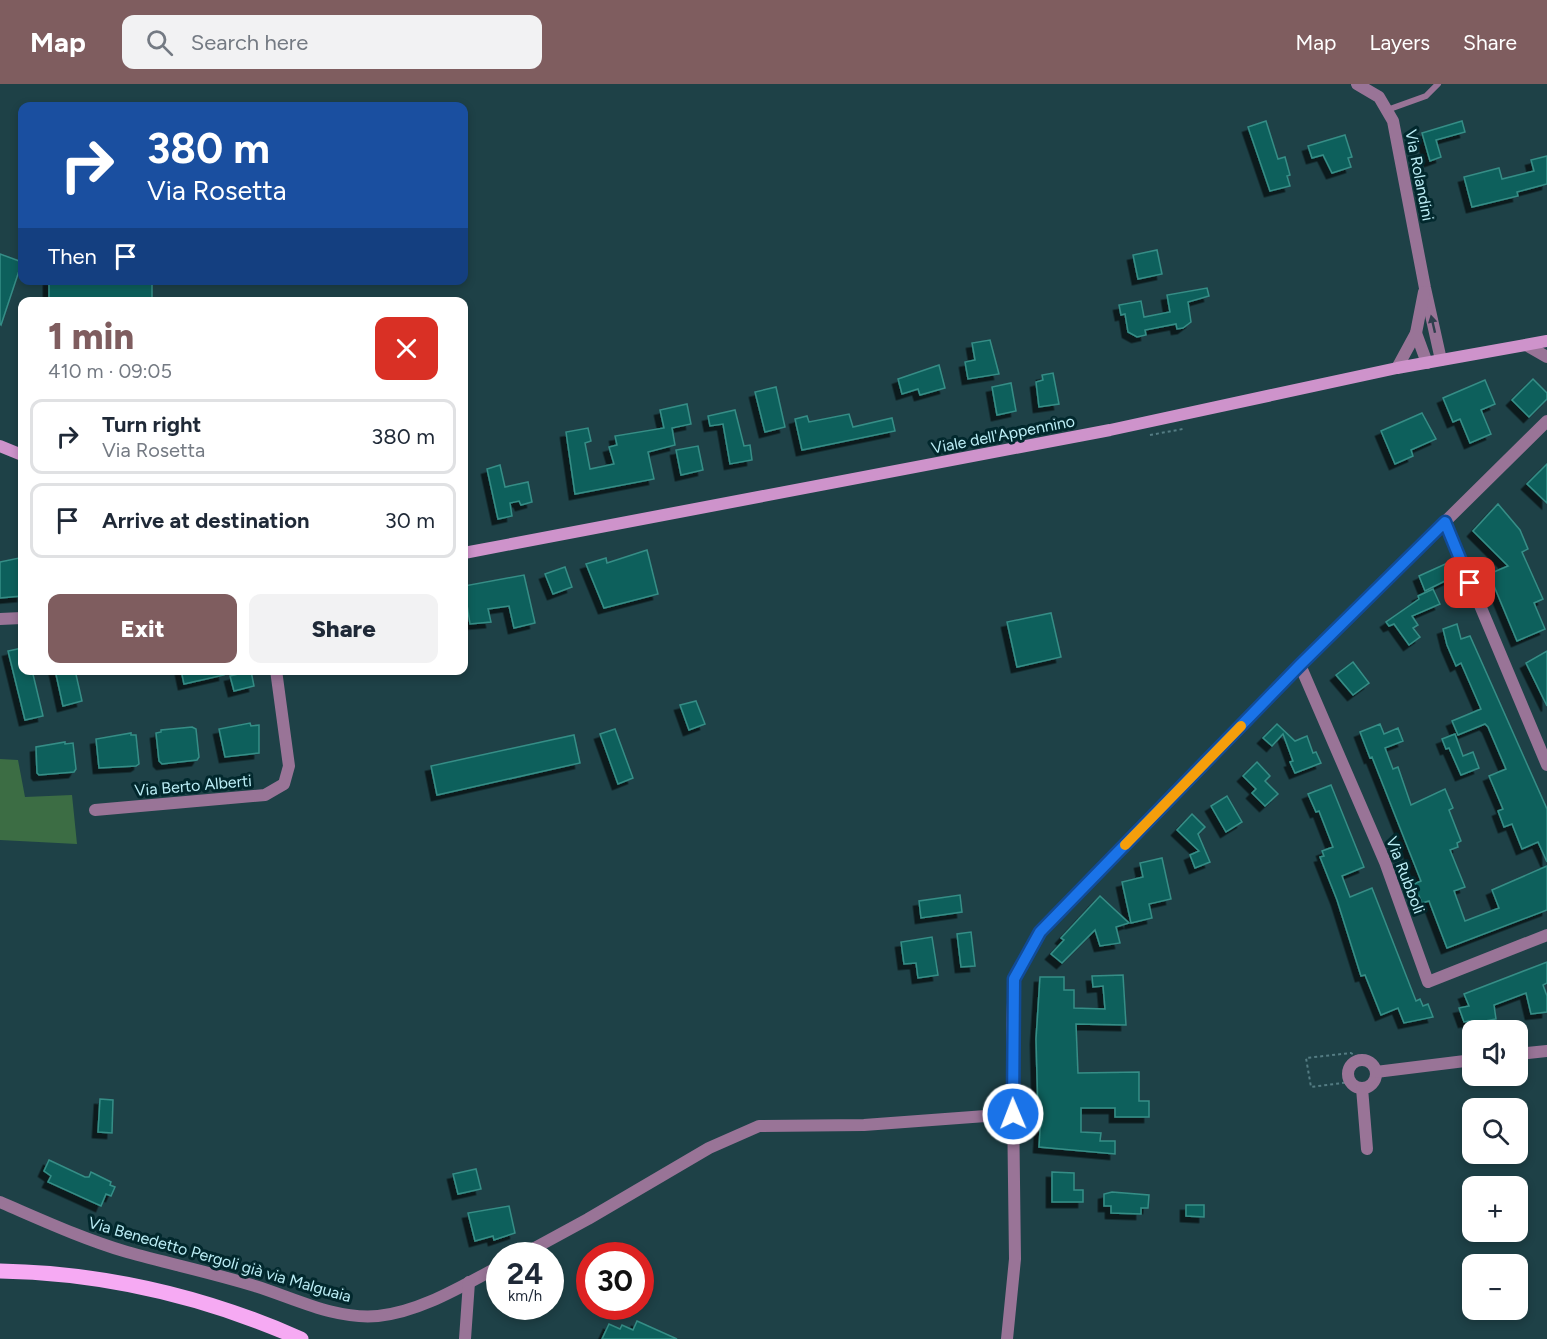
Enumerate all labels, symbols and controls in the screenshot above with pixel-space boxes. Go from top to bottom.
search box [122,15,542,69]
text: Map [30,25,86,59]
icon: search [143,26,176,59]
text: Search here [191,29,308,56]
text: Map [1296,30,1336,55]
text: Layers [1369,30,1430,55]
text: Share [1463,30,1517,55]
text: 380 m [147,123,270,174]
icon: right [48,126,126,204]
street label: Via Rolandini [1401,128,1438,222]
text: Via Rosetta [147,174,286,207]
icon: arrive [109,240,142,273]
text: Then [48,243,97,270]
one-way arrow [1428,314,1437,333]
text: 1 min [48,315,134,358]
button: close [375,317,438,380]
text: 410 m · 09:05 [48,359,172,383]
text: Turn right [102,411,201,438]
street label: Viale dell'Appennino [930,411,1076,458]
icon: right [51,420,84,453]
text: 380 m [371,423,435,450]
text: Via Rosetta [102,438,205,462]
icon: arrive [51,504,84,537]
text: Arrive at destination [102,507,310,534]
text: 30 m [385,507,435,534]
pin [1444,557,1495,608]
icon: arrive [1453,566,1486,599]
button: Exit [48,594,237,663]
button: Share [249,594,438,663]
street label: Via Berto Alberti [134,771,253,800]
street label: Via Rubboli [1382,834,1429,916]
map controls [1462,1020,1528,1320]
button: sound [1462,1020,1528,1086]
position arrow [981,1082,1045,1146]
button: search [1462,1098,1528,1164]
button: + [1462,1176,1528,1242]
street label: Via Benedetto Pergoli già via Malguaia [86,1213,353,1306]
speed limit sign: 30 [576,1242,654,1320]
button: − [1462,1254,1528,1320]
text: 24 [507,1255,543,1292]
text: km/h [508,1287,542,1305]

